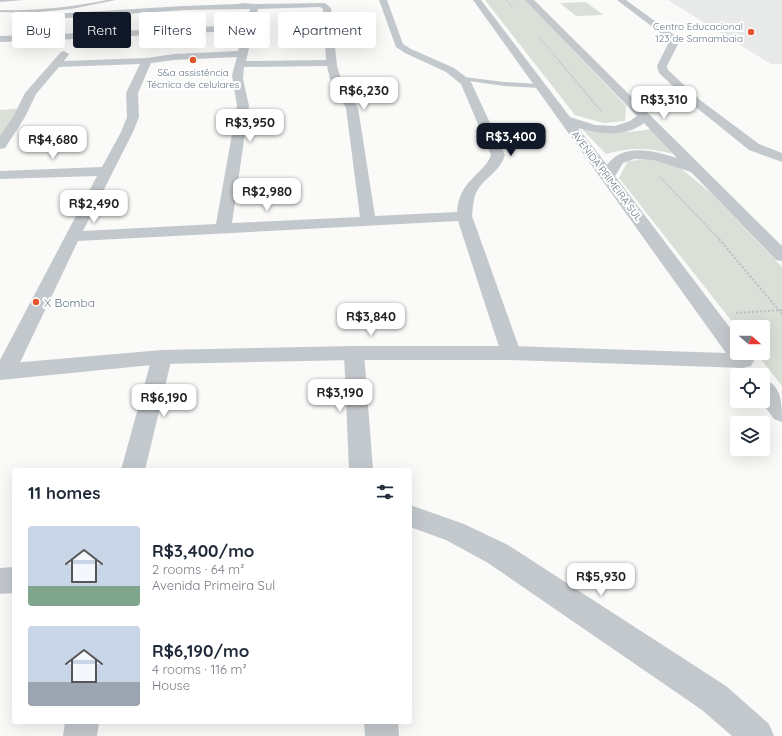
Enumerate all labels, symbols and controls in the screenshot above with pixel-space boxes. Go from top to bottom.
chip: Buy [12,12,65,48]
chip: Rent [73,12,131,48]
chip: Filters [139,12,206,48]
chip: New [214,12,270,48]
chip: Apartment [278,12,376,48]
place label: Centro Educacional 123 de Samambaia [653,20,743,45]
marker: Centro Educacional 123 de Samambaia [746,27,756,37]
marker: S&a assistência Técnica de celulares [188,55,198,65]
place label: S&a assistência Técnica de celulares [146,66,240,91]
pin: R$6,230 [327,77,401,111]
text: R$6,230 [339,82,389,98]
pin: R$3,310 [627,86,701,120]
text: R$3,310 [640,91,688,107]
pin: R$3,950 [213,109,287,143]
text: R$3,950 [225,114,275,130]
pin: R$3,400 [474,123,548,157]
pin: R$4,680 [16,126,90,160]
text: R$3,400 [486,128,536,144]
street label: AVENIDA PRIMEIRA SUL [569,128,646,224]
text: R$4,680 [28,131,78,147]
pin: R$2,980 [230,178,304,212]
text: R$2,980 [242,183,292,199]
pin: R$2,490 [57,190,131,224]
text: R$2,490 [69,195,119,211]
place label: X Bomba [44,295,95,310]
marker: X Bomba [31,297,41,307]
pin: R$3,840 [334,303,408,337]
text: R$3,840 [346,308,396,324]
north arrow [730,320,770,360]
map controls [730,320,770,456]
button: locate [730,368,770,408]
pin: R$3,190 [303,379,377,413]
pin: R$6,190 [127,384,201,418]
text: R$3,190 [317,384,363,400]
text: R$6,190 [141,389,187,405]
button: layers [730,416,770,456]
icon: filters [374,481,396,503]
text: 11 homes [28,482,100,503]
text: R$3,400/mo [152,540,254,561]
icon: home [60,542,108,590]
text: 2 rooms · 64 m² [152,561,244,577]
pin: R$5,930 [564,563,638,597]
text: R$5,930 [576,568,626,584]
text: Avenida Primeira Sul [152,577,275,593]
text: R$6,190/mo [152,640,249,661]
icon: home [60,642,108,690]
text: 4 rooms · 116 m² [152,661,247,677]
text: House [152,677,190,693]

